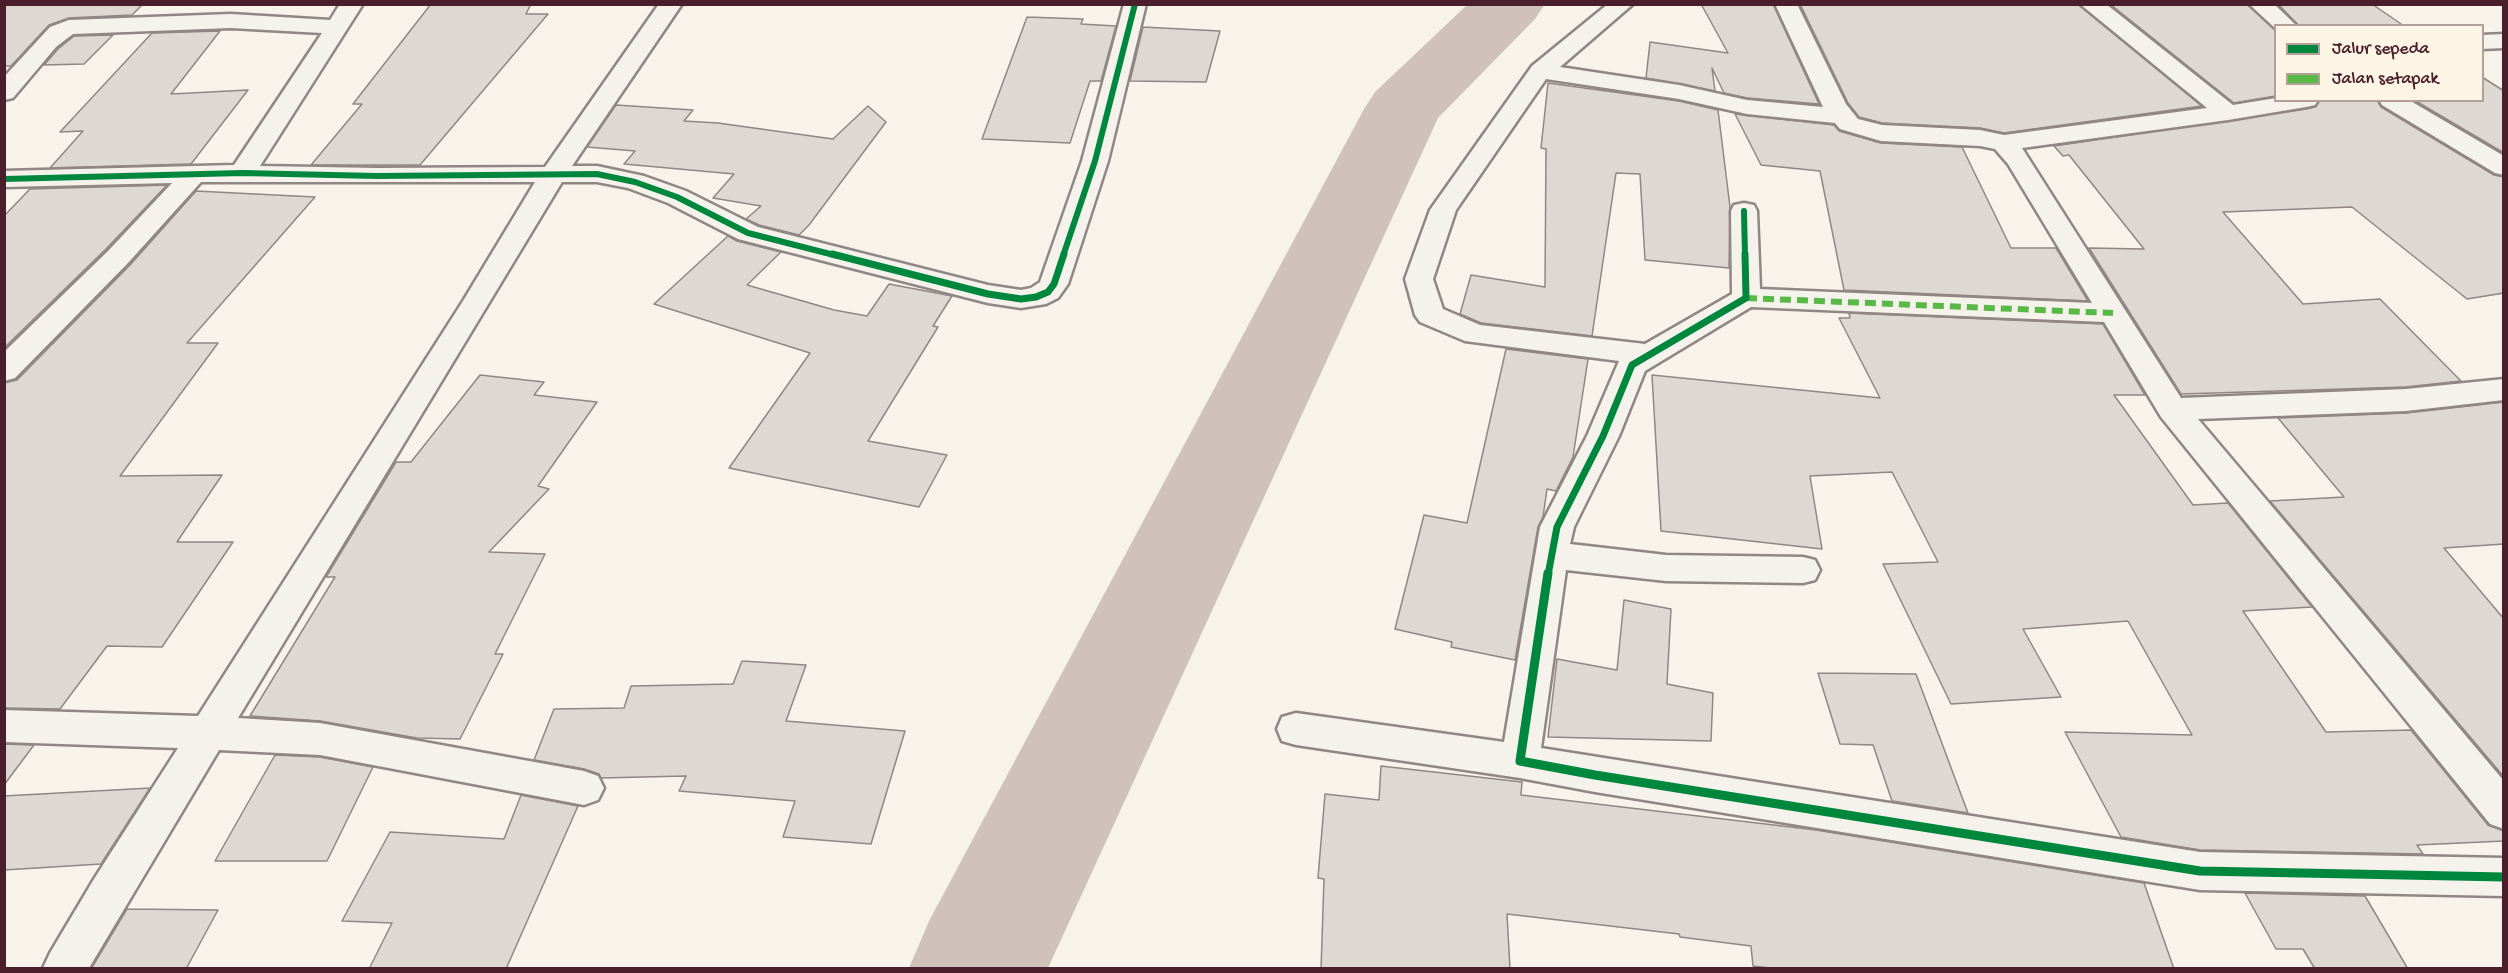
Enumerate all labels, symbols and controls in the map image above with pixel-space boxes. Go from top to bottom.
legend [2274,24,2484,102]
text: Jalur sepeda [2332,39,2429,60]
text: Jalan setapak [2332,69,2438,90]

